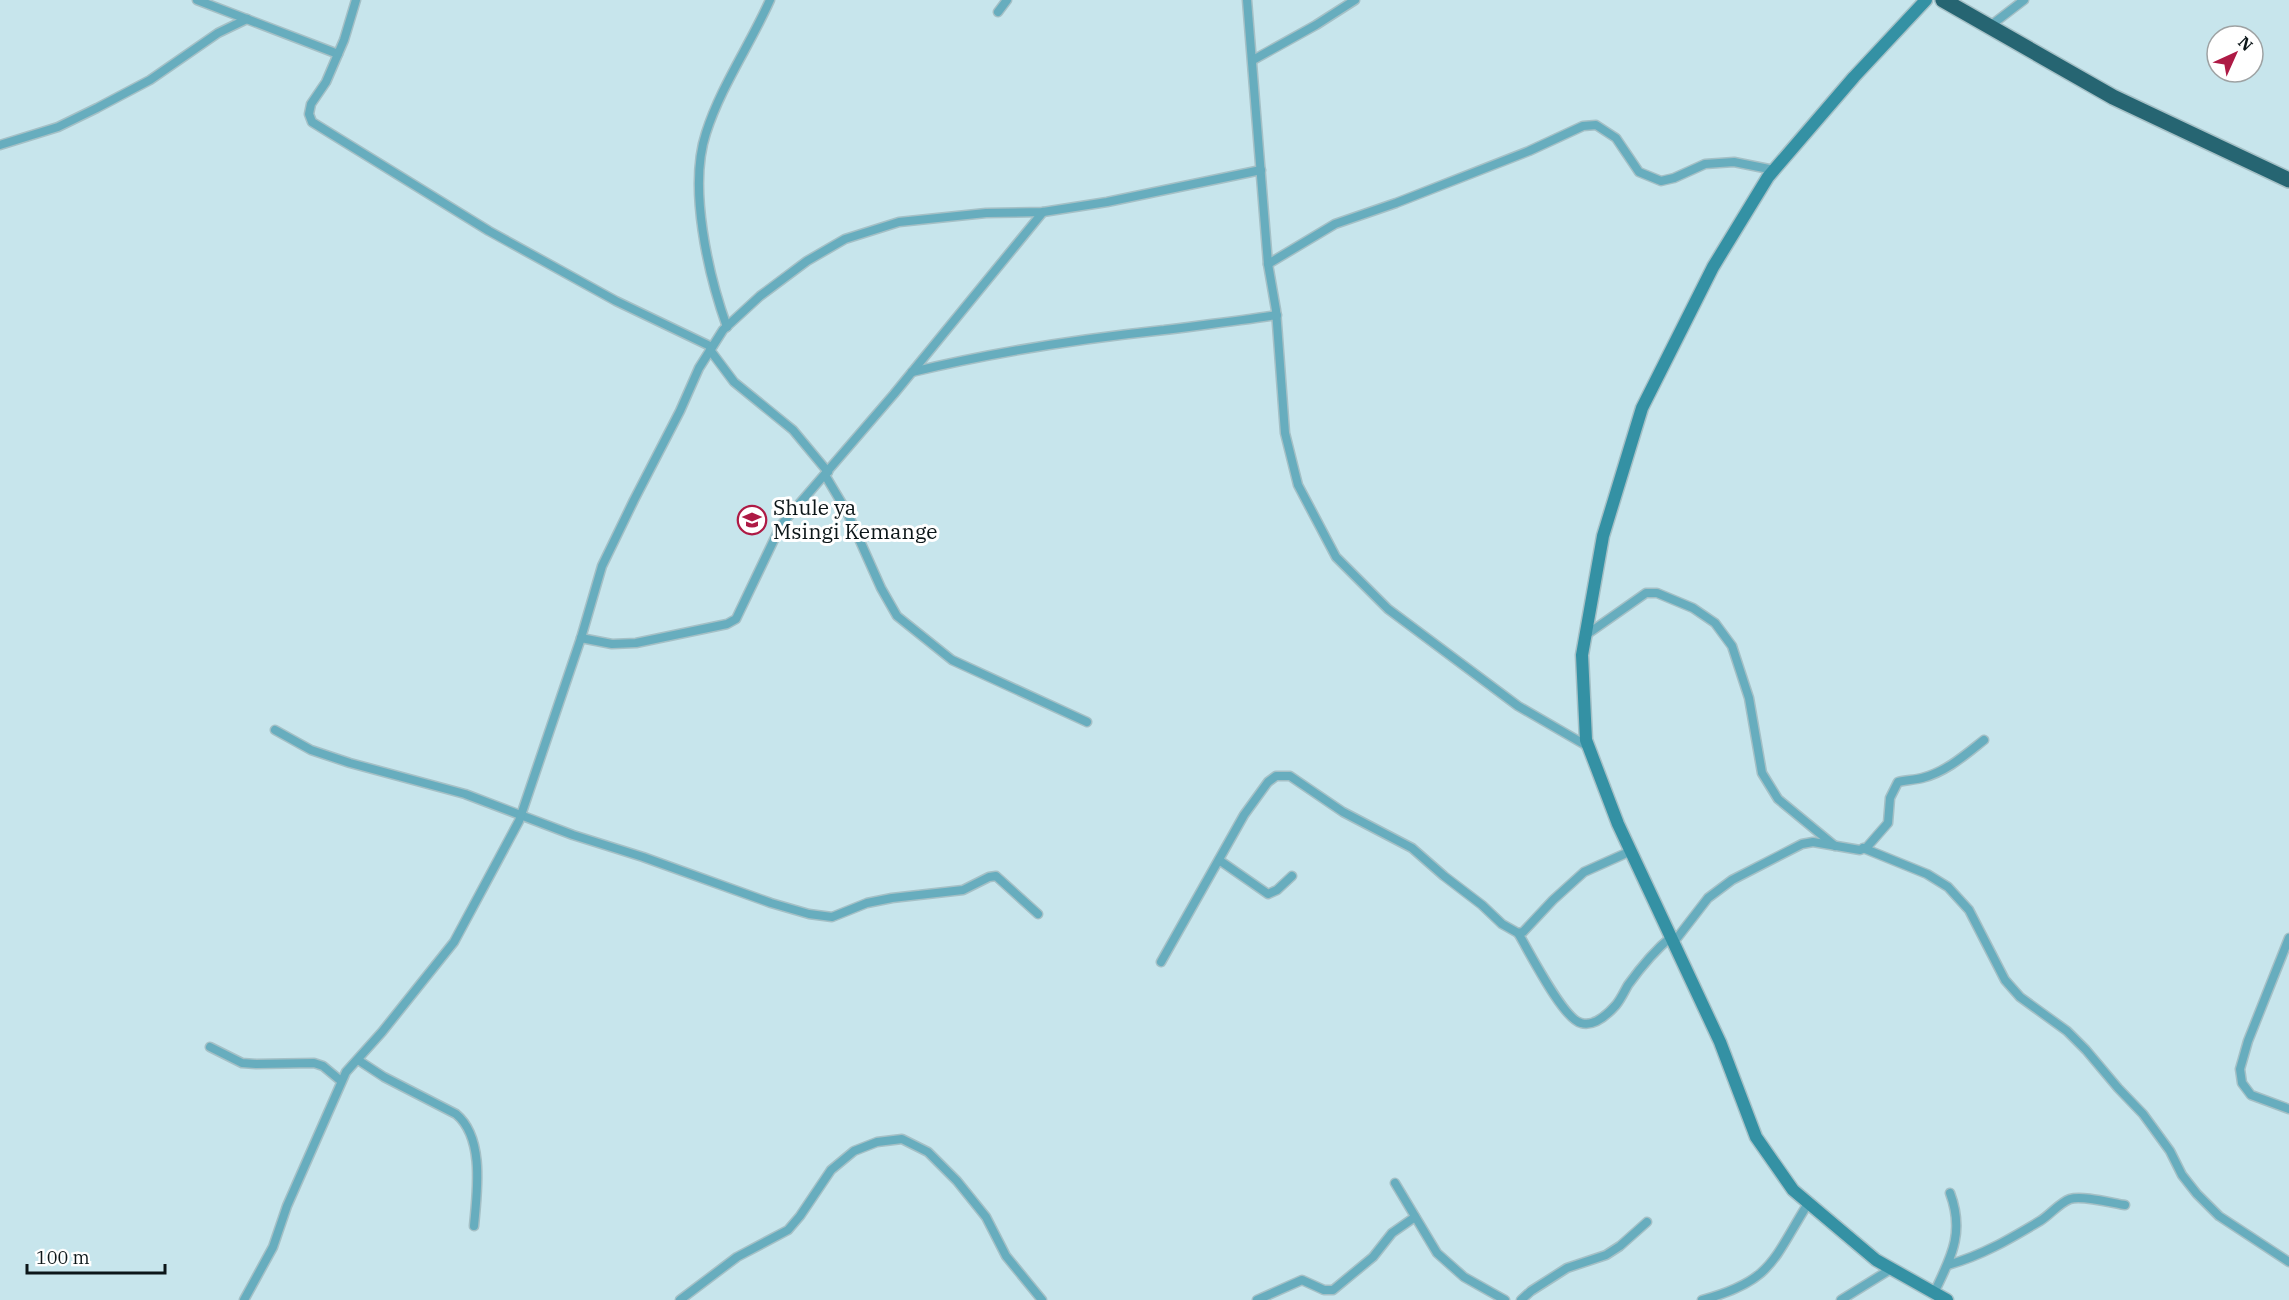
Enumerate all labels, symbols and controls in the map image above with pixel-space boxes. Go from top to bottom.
north arrow [2205,24,2265,84]
text: N [2234,32,2257,55]
place label: Shule ya Msingi Kemange [773,493,938,545]
school or university icon: Shule ya Msingi Kemange [736,504,768,536]
scale bar [27,1237,165,1275]
text: 100 m [36,1246,90,1269]

